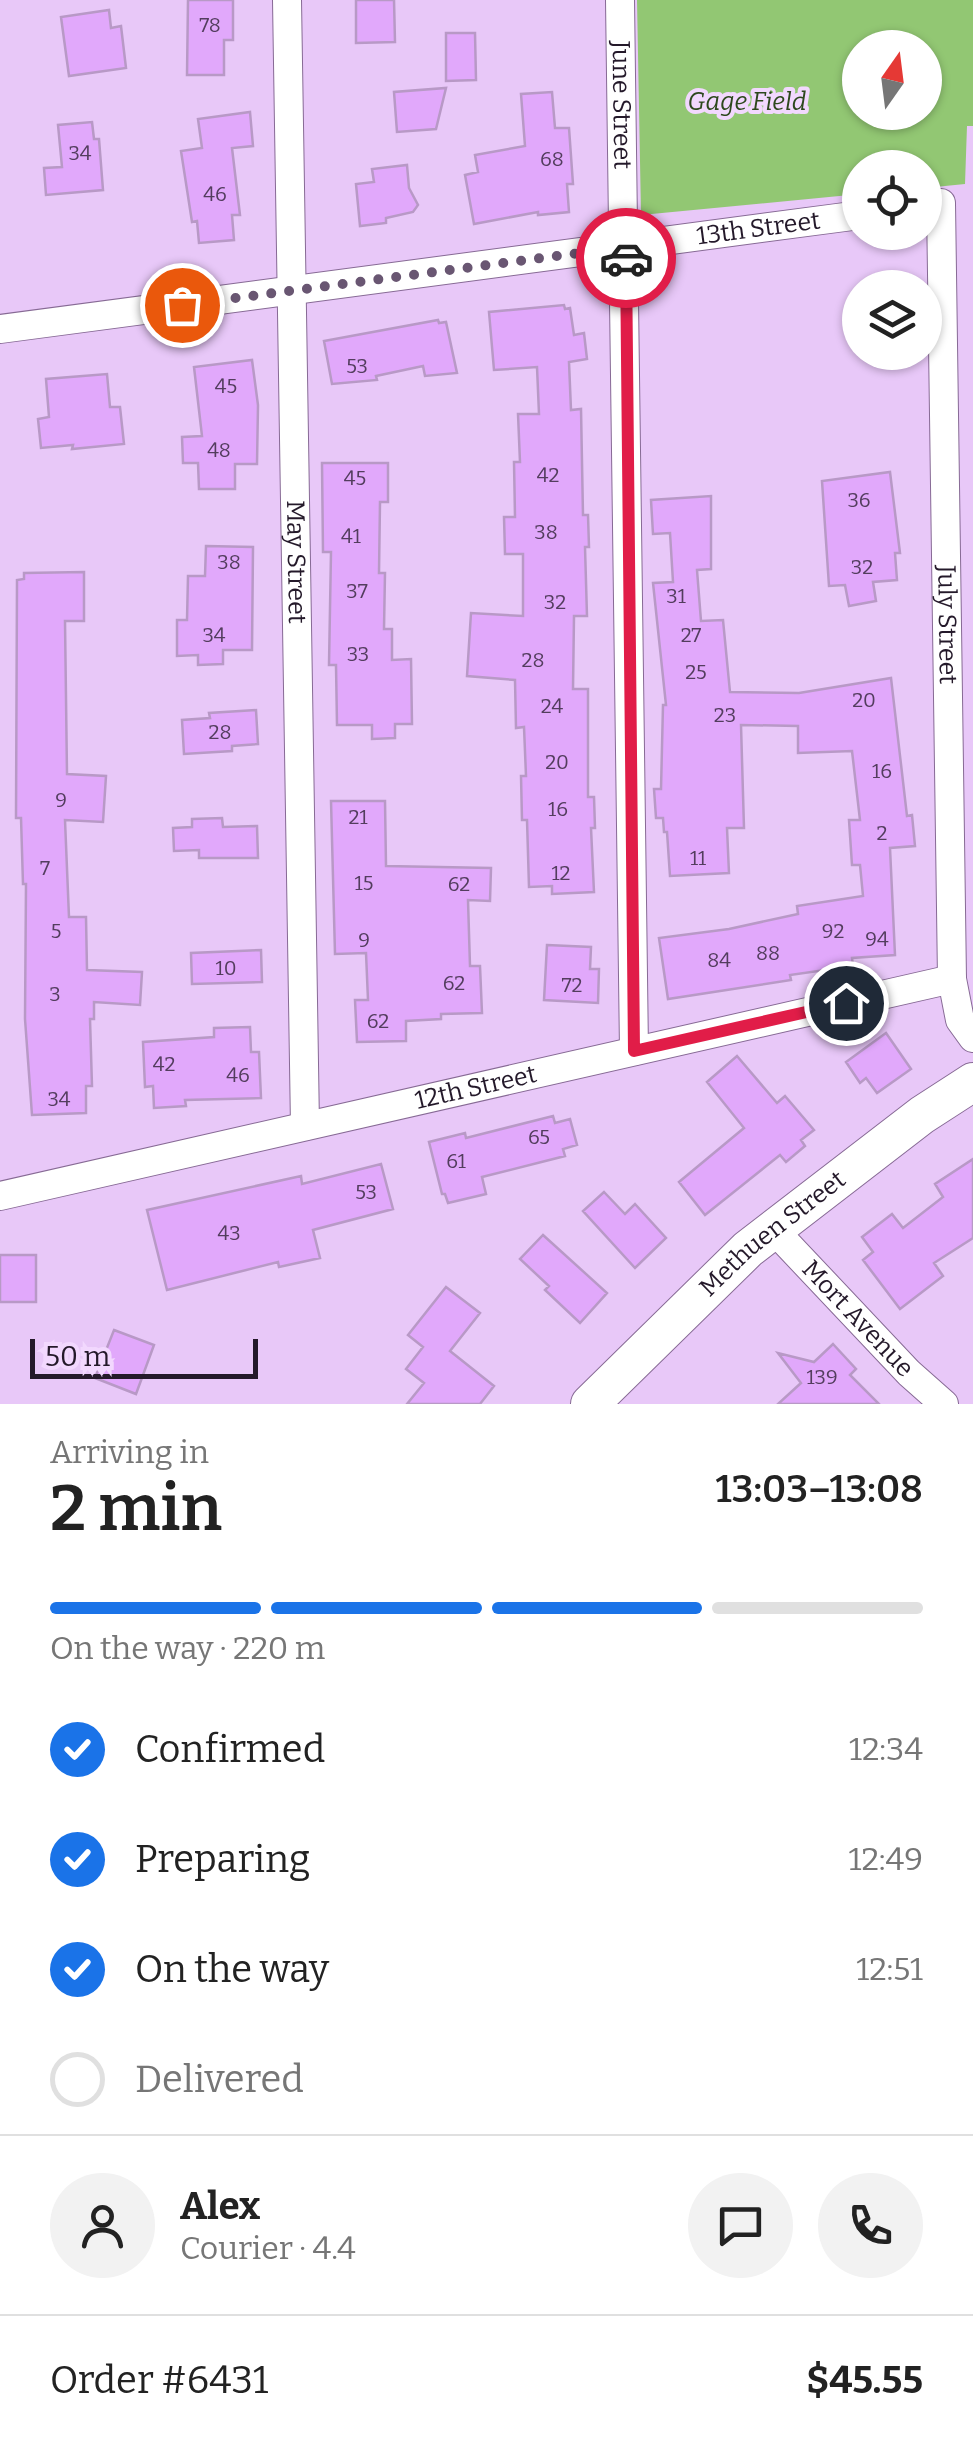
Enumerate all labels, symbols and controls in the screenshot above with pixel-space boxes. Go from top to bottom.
house number: 78 [199,13,221,37]
north arrow [842,30,942,130]
map controls [842,30,942,370]
street label: June Street [606,39,637,170]
park label: Gage Field [688,87,807,117]
house number: 34 [68,141,92,165]
house number: 68 [540,147,564,171]
button: locate [842,150,942,250]
house number: 46 [203,182,227,206]
street label: 13th Street [695,205,822,252]
courier [576,208,676,308]
icon: car [599,231,654,286]
pin [140,263,225,348]
button: layers [842,270,942,370]
icon: bag [155,278,210,333]
house number: 53 [346,354,368,378]
house number: 45 [215,374,237,398]
house number: 48 [207,438,231,462]
house number: 42 [537,463,559,487]
house number: 45 [344,466,366,490]
house number: 36 [847,488,871,512]
street label: May Street [280,500,312,624]
house number: 38 [534,520,558,544]
house number: 41 [341,524,361,548]
house number: 38 [217,550,241,574]
house number: 32 [851,555,873,579]
street label: July Street [931,564,963,684]
house number: 37 [346,579,368,603]
house number: 31 [666,584,686,608]
house number: 32 [544,590,566,614]
house number: 34 [202,623,226,647]
house number: 27 [681,623,701,647]
house number: 33 [347,642,369,666]
house number: 28 [522,648,544,672]
house number: 25 [685,660,707,684]
house number: 20 [852,688,876,712]
house number: 24 [541,694,564,718]
house number: 23 [714,703,736,727]
house number: 28 [209,720,231,744]
house number: 20 [545,750,569,774]
house number: 16 [872,759,892,783]
house number: 9 [55,788,67,812]
house number: 16 [548,797,568,821]
house number: 21 [349,805,368,829]
house number: 2 [877,821,887,845]
house number: 11 [690,846,706,870]
house number: 7 [40,856,50,880]
house number: 12 [552,861,571,885]
house number: 15 [355,871,373,895]
house number: 62 [448,872,470,896]
house number: 5 [51,919,61,943]
house number: 92 [822,919,844,943]
house number: 94 [865,927,889,951]
house number: 9 [358,928,370,952]
house number: 88 [756,941,780,965]
house number: 84 [707,948,731,972]
house number: 10 [216,956,236,980]
pin [804,961,889,1046]
house number: 62 [443,971,465,995]
house number: 72 [562,973,582,997]
icon: home [819,976,874,1031]
house number: 3 [49,982,61,1006]
house number: 62 [367,1009,389,1033]
house number: 42 [153,1052,175,1076]
street label: 12th Street [412,1059,539,1116]
house number: 46 [226,1063,250,1087]
house number: 34 [47,1087,71,1111]
house number: 65 [528,1125,550,1149]
house number: 61 [446,1149,466,1173]
street label: Methuen Street [693,1165,851,1303]
house number: 53 [355,1180,377,1204]
house number: 43 [217,1221,241,1245]
street label: Mort Avenue [796,1254,920,1383]
scale bar [30,1334,258,1378]
text: 50 m [45,1340,110,1373]
house number: 139 [806,1365,838,1389]
text: Arriving in [50,1433,209,1471]
text: 13:03–13:08 [716,1466,923,1512]
text: 2 min [50,1469,222,1547]
text: On the way · 220 m [50,1629,325,1667]
icon: check [50,1722,105,1777]
text: Confirmed [135,1726,325,1772]
text: 12:34 [849,1730,923,1768]
icon: check [50,1832,105,1887]
text: Preparing [135,1836,310,1882]
text: 12:49 [848,1840,923,1878]
icon: check [50,1942,105,1997]
text: On the way [135,1946,329,1992]
text: 12:51 [856,1950,923,1988]
text: Delivered [135,2056,304,2102]
button: person [50,2173,155,2278]
button: chat [688,2173,793,2278]
button: phone [818,2173,923,2278]
text: Alex [180,2183,260,2229]
text: Courier · 4.4 [180,2229,356,2267]
text: Order #6431 [50,2357,268,2403]
text: $45.55 [806,2357,923,2403]

